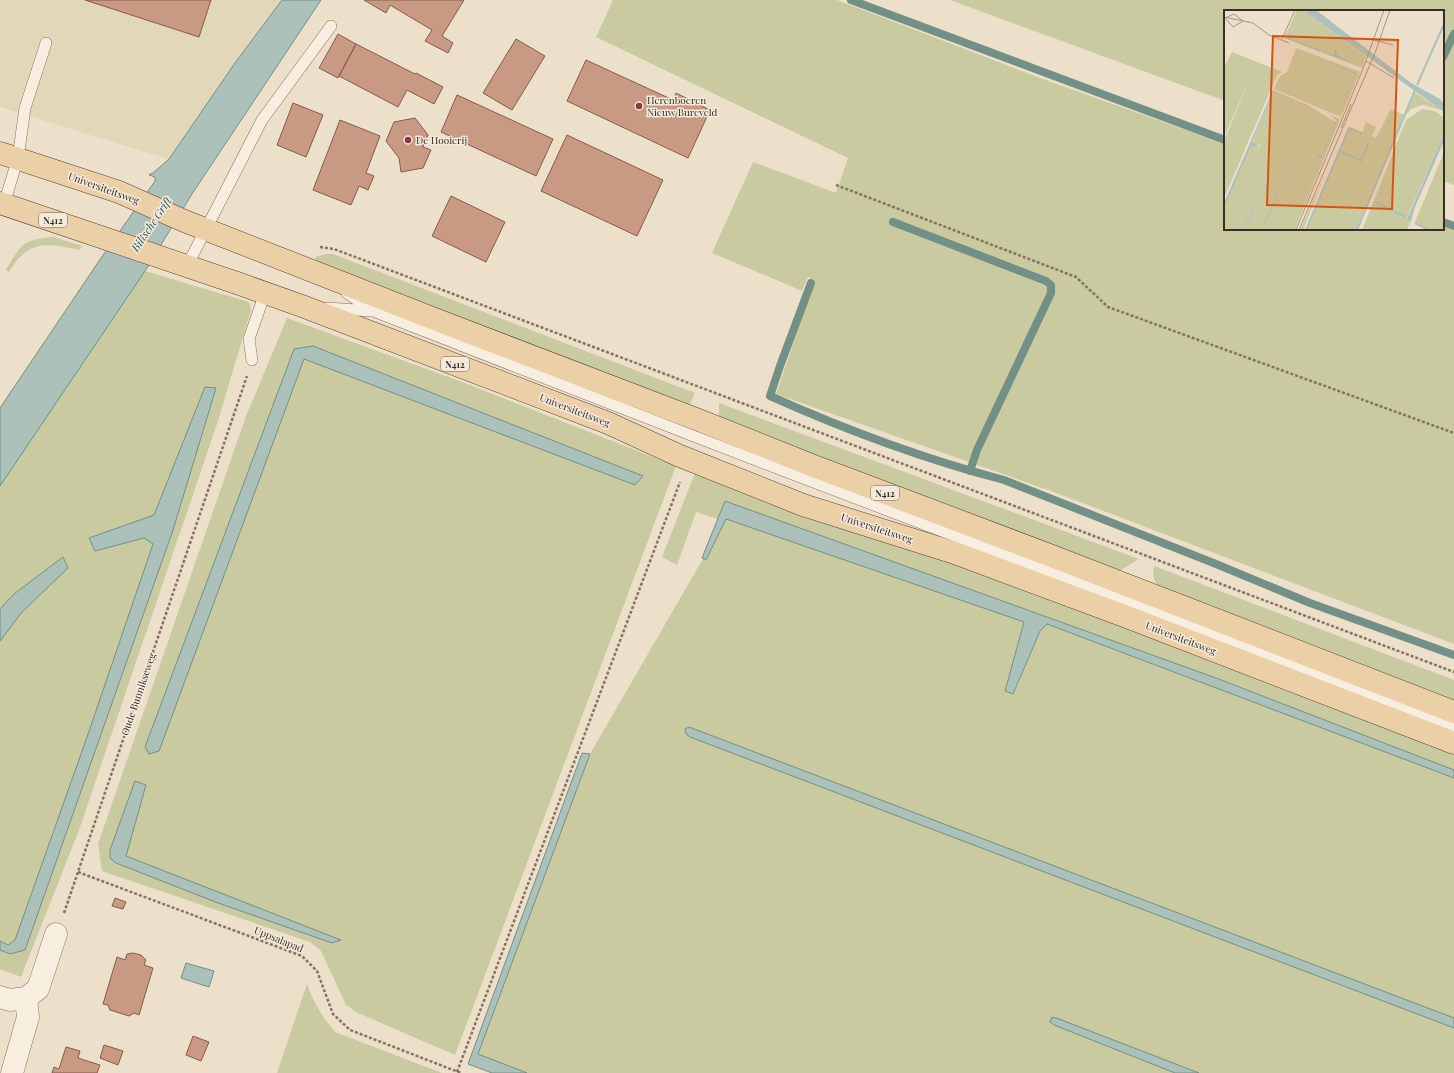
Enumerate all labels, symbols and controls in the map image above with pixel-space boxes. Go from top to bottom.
inset map [1224,10,1444,230]
place label: Herenboeren Nieuw Bureveld [647,93,718,119]
marker: Herenboeren Nieuw Bureveld [634,101,644,111]
place label: De Hooierij [416,133,467,147]
marker: De Hooierij [403,135,413,145]
street label: Universiteitsweg [66,169,142,208]
water label: Biltsche Grift [127,193,175,255]
road number: N412 [39,213,67,227]
road number: N412 [441,357,469,371]
street label: Universiteitsweg [538,390,613,430]
road number: N412 [871,486,899,500]
street label: Universiteitsweg [839,510,915,546]
street label: Universiteitsweg [1144,618,1219,658]
street label: Oude Bunnikseweg [117,650,159,737]
street label: Uppsalapad [252,923,306,955]

